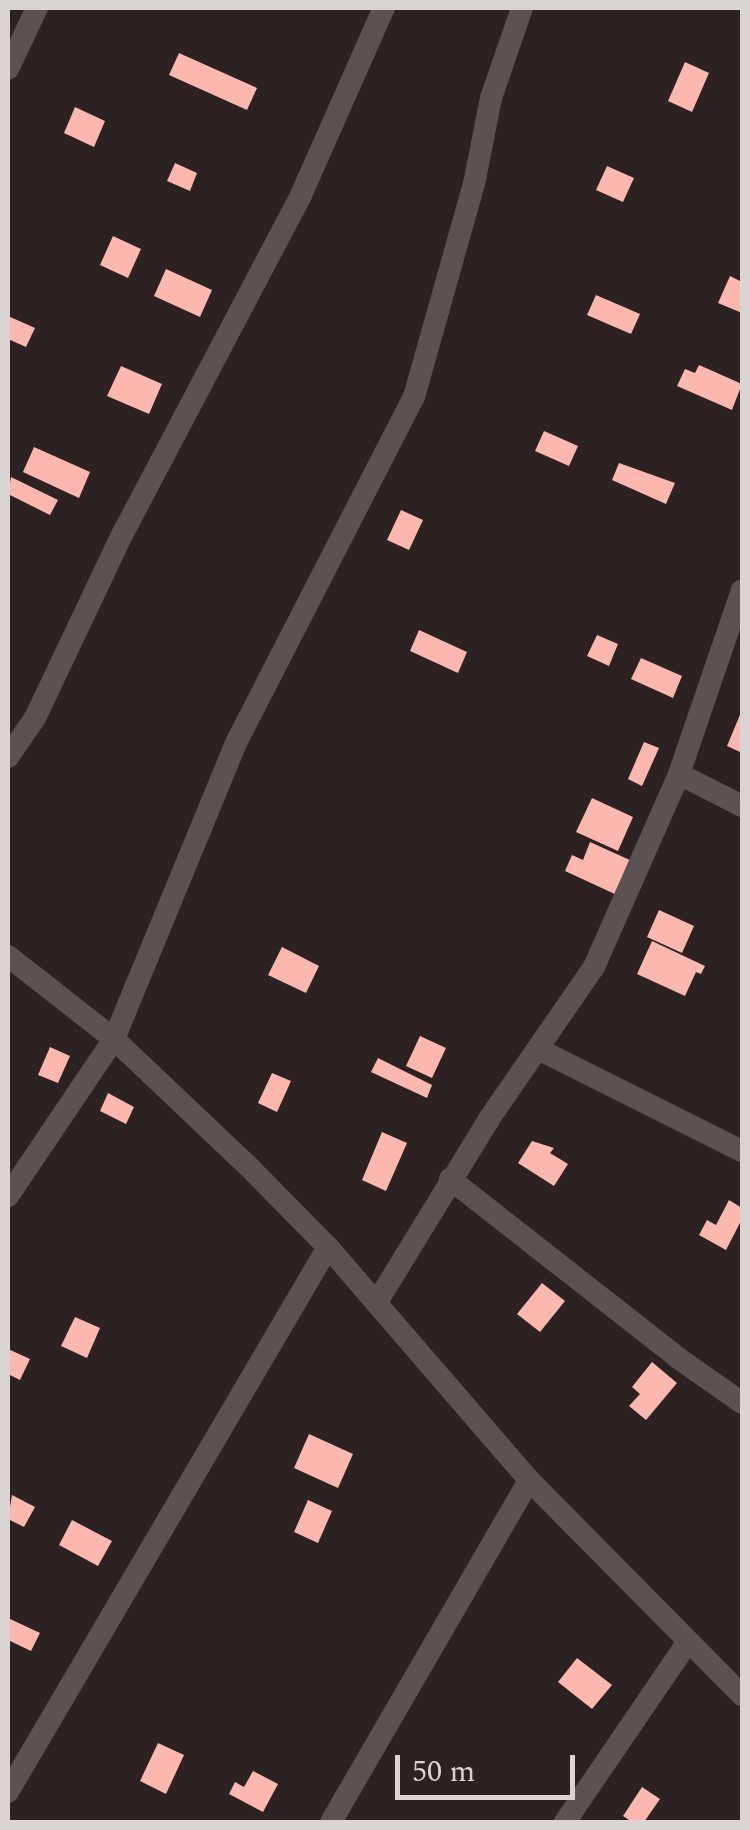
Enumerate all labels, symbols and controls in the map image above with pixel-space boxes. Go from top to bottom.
scale bar [400,1735,580,1797]
text: 50 m [412,1749,475,1795]

